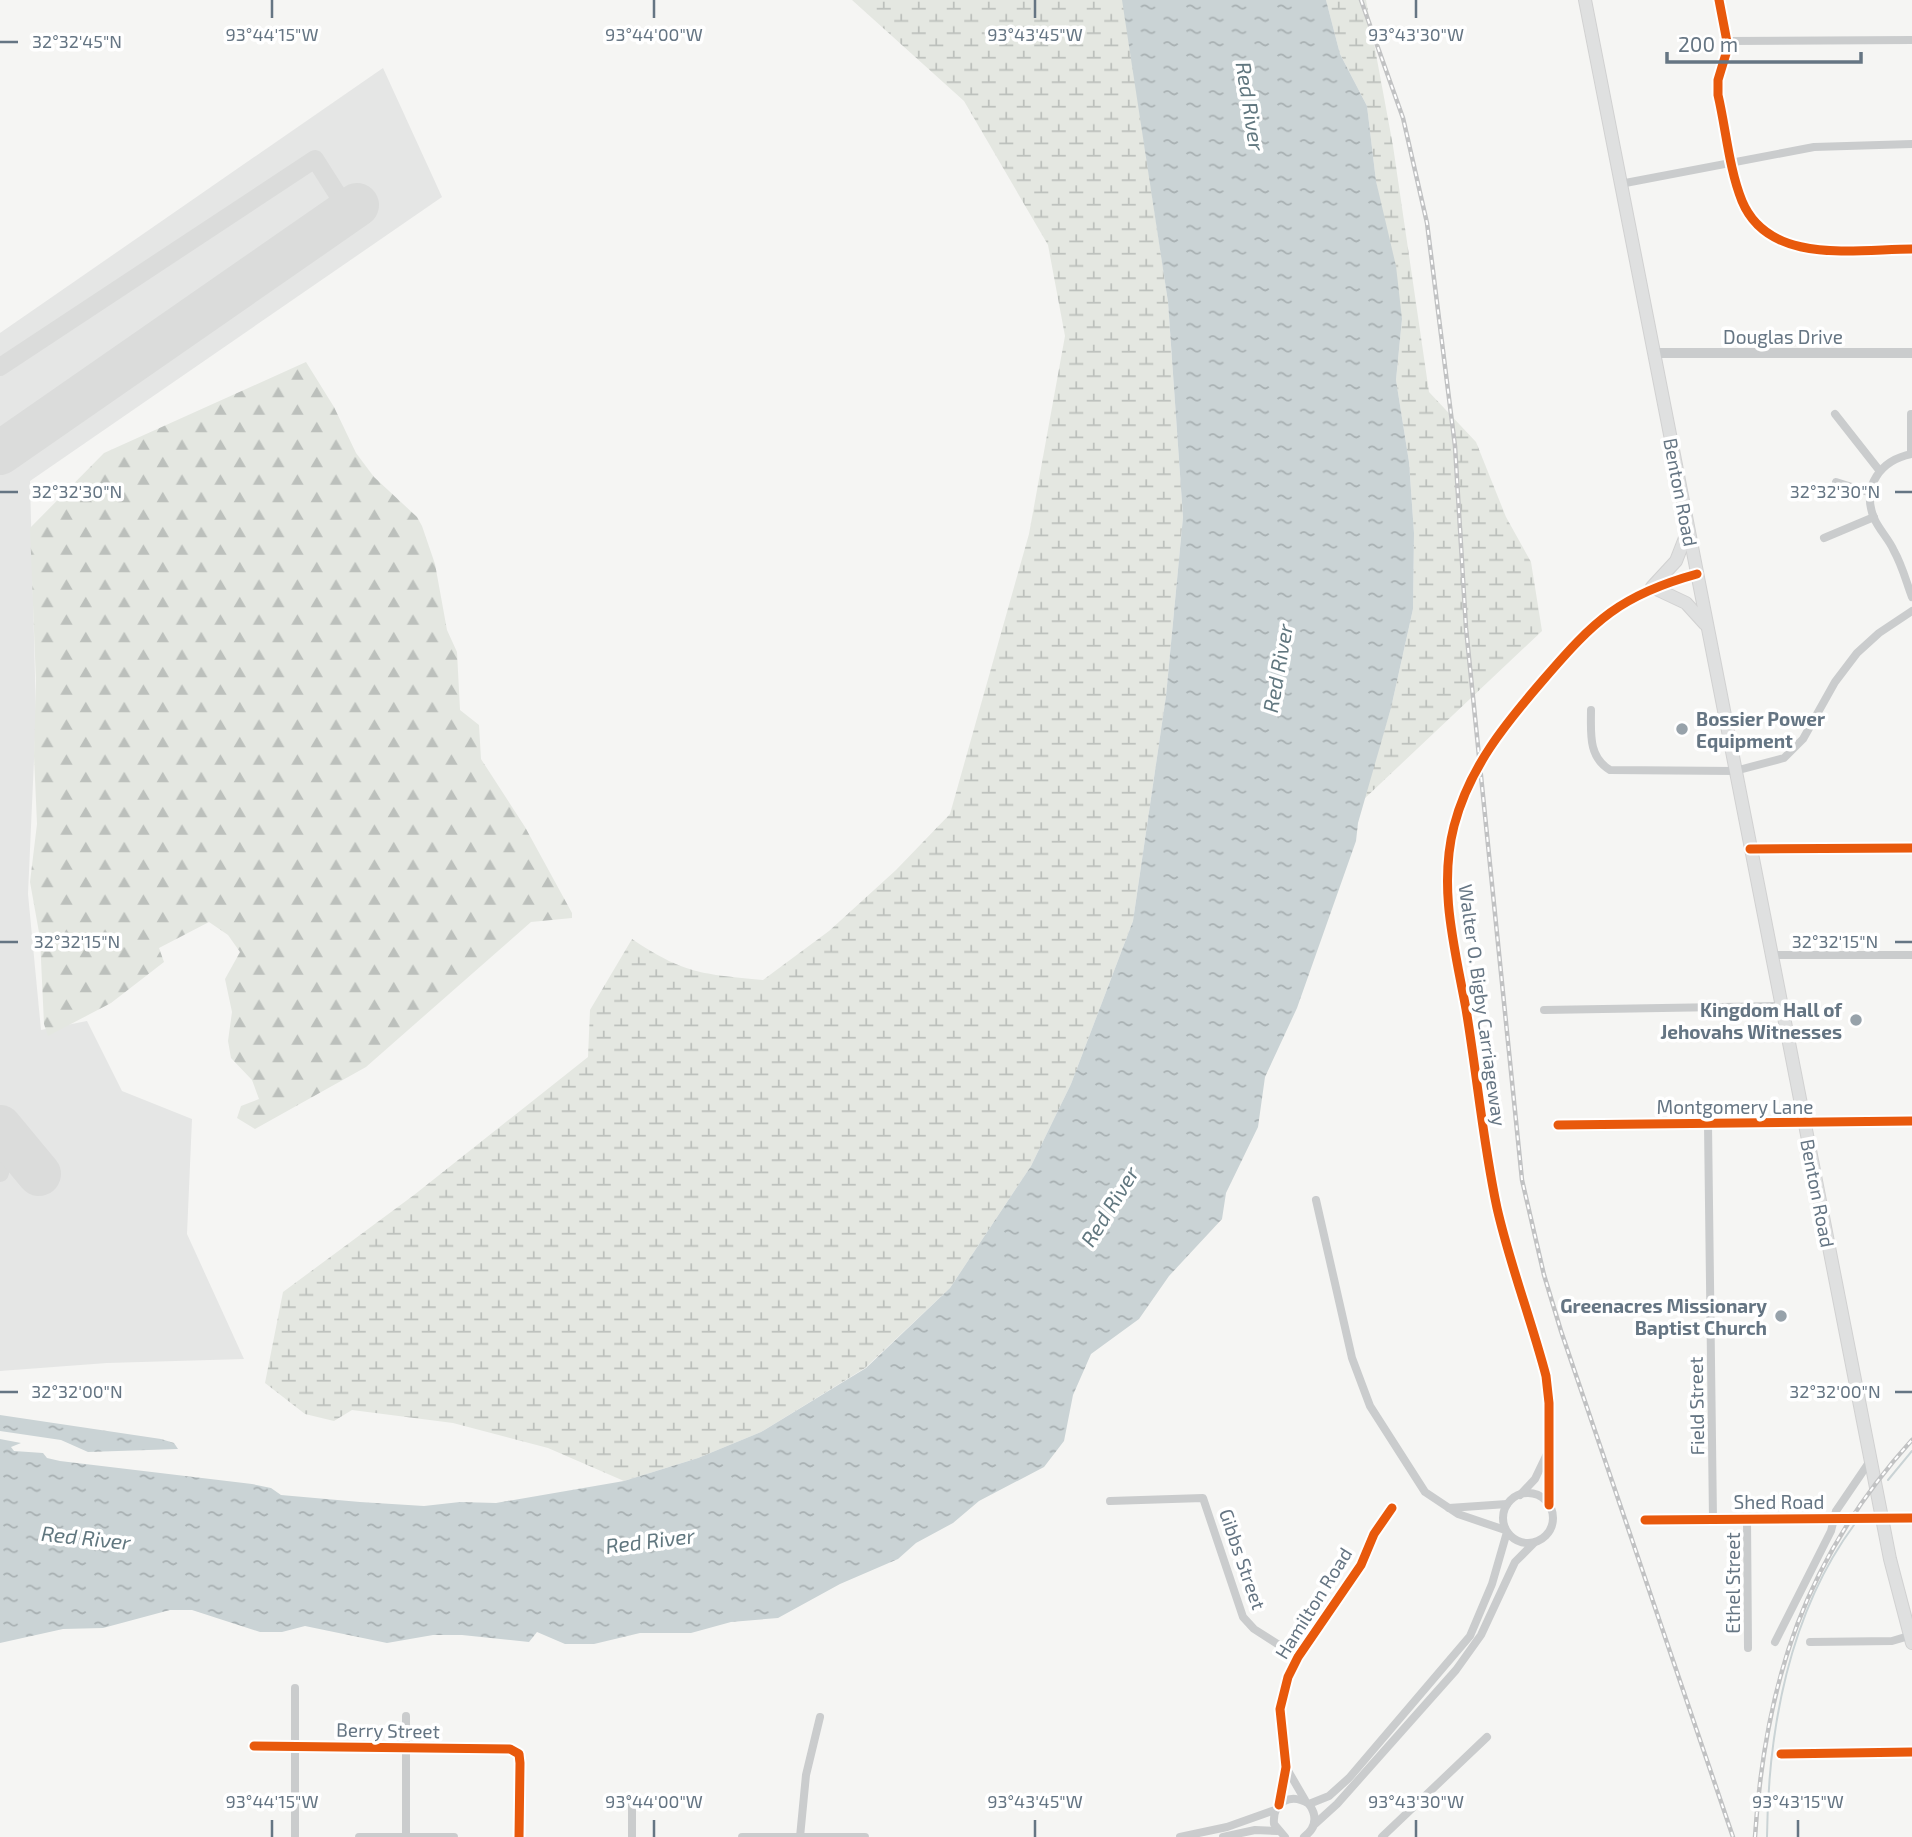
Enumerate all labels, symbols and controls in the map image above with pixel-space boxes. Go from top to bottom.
scale bar [1667,21,1861,65]
text: 93°44'15"W [226,23,318,45]
text: 93°44'00"W [605,23,703,45]
text: 93°43'45"W [987,23,1083,45]
text: 93°43'30"W [1368,23,1464,45]
text: 32°32'45"N [32,30,122,52]
text: 200 m [1678,31,1738,56]
water label: Red River [1232,60,1270,153]
street label: Douglas Drive [1723,325,1843,348]
street label: Benton Road [1659,436,1703,548]
text: 32°32'30"N [32,480,122,502]
text: 32°32'30"N [1790,480,1880,502]
water label: Red River [1257,621,1297,714]
place label: Bossier Power Equipment [1696,707,1825,752]
marker: Bossier Power Equipment [1674,721,1690,737]
street label: Walter O. Bigby Carriageway [1455,883,1511,1127]
text: 32°32'15"N [34,930,120,952]
text: 32°32'15"N [1792,930,1878,952]
place label: Kingdom Hall of Jehovahs Witnesses [1660,998,1843,1043]
marker: Kingdom Hall of Jehovahs Witnesses [1848,1012,1864,1028]
street label: Montgomery Lane [1657,1095,1813,1118]
street label: Benton Road [1796,1137,1840,1249]
water label: Red River [1075,1161,1144,1251]
place label: Greenacres Missionary Baptist Church [1560,1294,1767,1339]
marker: Greenacres Missionary Baptist Church [1773,1308,1789,1324]
street label: Field Street [1684,1356,1708,1456]
text: 32°32'00"N [31,1380,123,1402]
text: 32°32'00"N [1789,1380,1881,1402]
street label: Shed Road [1734,1490,1824,1513]
street label: Gibbs Street [1215,1506,1271,1612]
water label: Red River [40,1520,133,1554]
water label: Red River [604,1522,697,1558]
street label: Ethel Street [1721,1532,1744,1634]
street label: Hamilton Road [1270,1543,1356,1663]
street label: Berry Street [336,1718,440,1742]
text: 93°44'15"W [226,1790,318,1812]
text: 93°44'00"W [605,1790,703,1812]
text: 93°43'45"W [987,1790,1083,1812]
text: 93°43'30"W [1368,1790,1464,1812]
text: 93°43'15"W [1752,1790,1844,1812]

